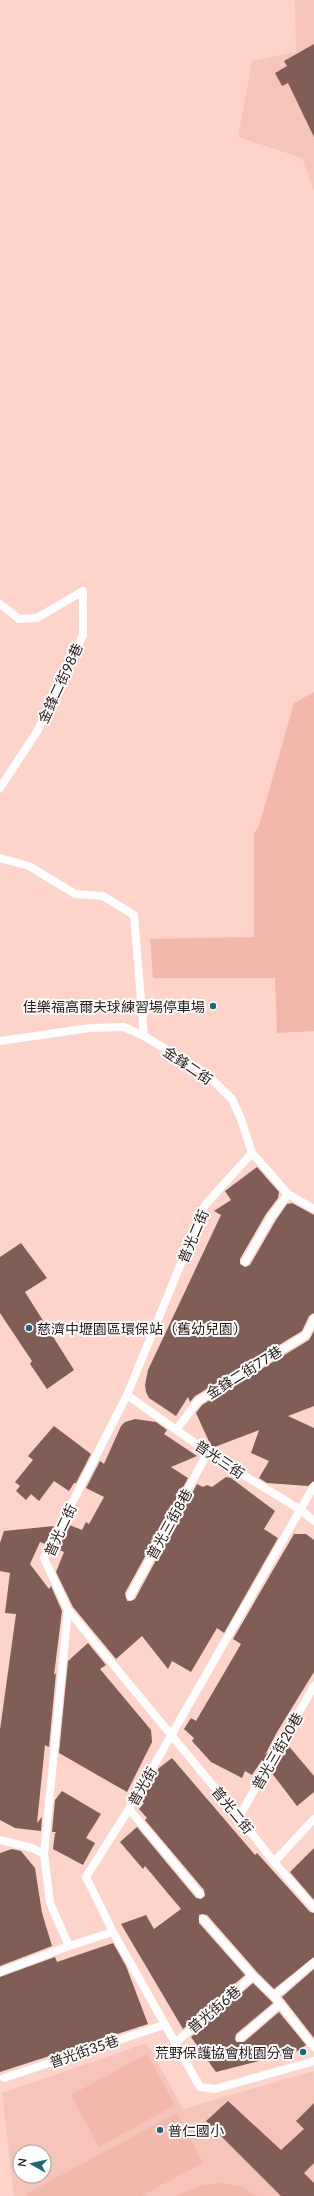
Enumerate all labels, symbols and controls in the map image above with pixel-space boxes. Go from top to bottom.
street label: 金鋒二街98巷 [34,640,86,726]
place label: 佳樂福高爾夫球練習場停車場 [23,998,205,1015]
marker: 佳樂福高爾夫球練習場停車場 [208,1001,218,1011]
street label: 金鋒二街 [160,1042,216,1088]
street label: 普光二街 [174,1207,212,1265]
place label: 慈濟中壢園區環保站（舊幼兒園） [37,1320,247,1337]
marker: 慈濟中壢園區環保站（舊幼兒園） [24,1323,34,1333]
street label: 金鋒二街77巷 [203,1342,285,1402]
street label: 普光三街 [192,1436,248,1482]
street label: 普光三街8巷 [143,1486,195,1562]
street label: 普光二街 [40,1501,80,1559]
street label: 普光三街20巷 [248,1709,306,1793]
street label: 普光街 [124,1764,160,1808]
street label: 普光二街 [209,1783,257,1837]
street label: 普光街6巷 [184,1982,244,2036]
street label: 普光街35巷 [47,2031,121,2071]
place label: 荒野保護協會桃園分會 [155,2044,295,2061]
marker: 荒野保護協會桃園分會 [298,2047,308,2057]
place label: 普仁國小 [168,2122,224,2139]
marker: 普仁國小 [155,2125,165,2135]
north arrow [12,2144,52,2184]
text: N [15,2157,29,2168]

